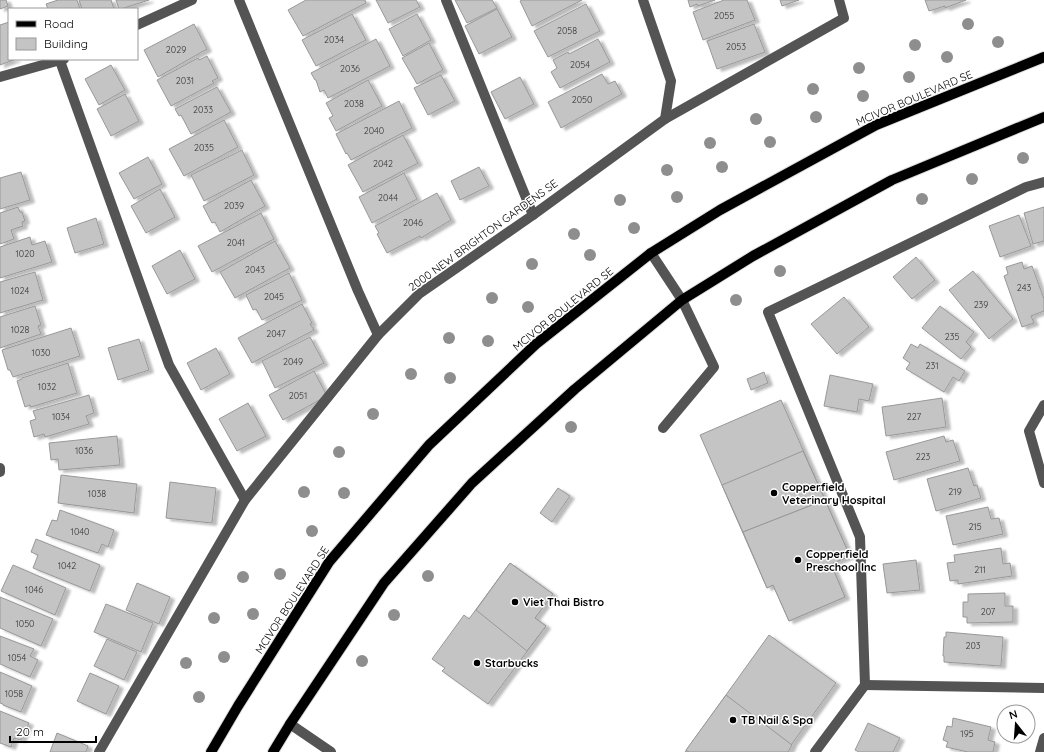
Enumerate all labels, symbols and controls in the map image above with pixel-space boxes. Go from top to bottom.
legend [8,8,138,60]
house number: 2055 [714,10,734,21]
text: Road [44,16,74,31]
house number: 2058 [557,25,577,36]
house number: 2034 [324,34,344,45]
text: Building [44,36,88,51]
house number: 2053 [726,41,746,52]
house number: 2029 [166,44,186,55]
house number: 2054 [570,59,590,70]
house number: 2036 [340,63,360,74]
street label: MCIVOR BOULEVARD SE [854,67,974,129]
house number: 2031 [176,75,194,86]
house number: 2050 [572,94,592,105]
house number: 2038 [344,98,364,109]
house number: 2033 [193,104,213,115]
house number: 2040 [364,125,384,136]
house number: 2035 [194,142,214,153]
house number: 2042 [373,158,393,169]
street label: 2000 NEW BRIGHTON GARDENS SE [406,176,560,294]
house number: 2044 [378,192,398,203]
house number: 2039 [224,200,244,211]
house number: 2046 [403,217,423,228]
house number: 2041 [227,237,245,248]
house number: 1020 [15,248,35,259]
house number: 2043 [245,264,265,275]
street label: MCIVOR BOULEVARD SE [510,264,616,354]
house number: 243 [1017,282,1031,293]
house number: 1024 [11,285,29,296]
house number: 2045 [264,291,284,302]
house number: 239 [974,299,988,310]
house number: 1028 [11,324,29,335]
house number: 2047 [266,328,286,339]
house number: 235 [945,331,959,342]
house number: 1030 [32,347,50,358]
house number: 2049 [283,356,303,367]
house number: 231 [925,360,939,371]
house number: 1032 [38,381,56,392]
house number: 2051 [289,390,307,401]
house number: 1034 [52,411,70,422]
house number: 227 [907,411,922,422]
house number: 1036 [75,445,93,456]
house number: 223 [916,451,931,462]
place label: Copperfield Veterinary Hospital [782,480,886,507]
house number: 219 [948,486,962,497]
house number: 1038 [88,488,106,499]
marker: Copperfield Veterinary Hospital [769,488,779,498]
house number: 215 [968,521,982,532]
house number: 1040 [71,526,89,537]
street label: MCIVOR BOULEVARD SE [252,544,332,656]
place label: Copperfield Preschool Inc [806,547,876,574]
marker: Copperfield Preschool Inc [793,555,803,565]
house number: 1042 [58,560,76,571]
house number: 211 [974,564,986,575]
house number: 1046 [25,584,43,595]
place label: Viet Thai Bistro [523,595,604,609]
marker: Viet Thai Bistro [510,597,520,607]
house number: 207 [981,606,996,617]
house number: 1050 [16,618,34,629]
house number: 203 [965,640,981,651]
house number: 1054 [8,652,26,663]
place label: Starbucks [485,656,538,670]
marker: Starbucks [472,658,482,668]
house number: 1058 [5,688,23,699]
north arrow [996,704,1036,744]
text: N [1007,707,1019,722]
place label: TB Nail & Spa [741,713,813,727]
marker: TB Nail & Spa [728,715,738,725]
scale bar [10,718,96,744]
text: 20 m [16,724,44,739]
house number: 195 [960,728,974,739]

